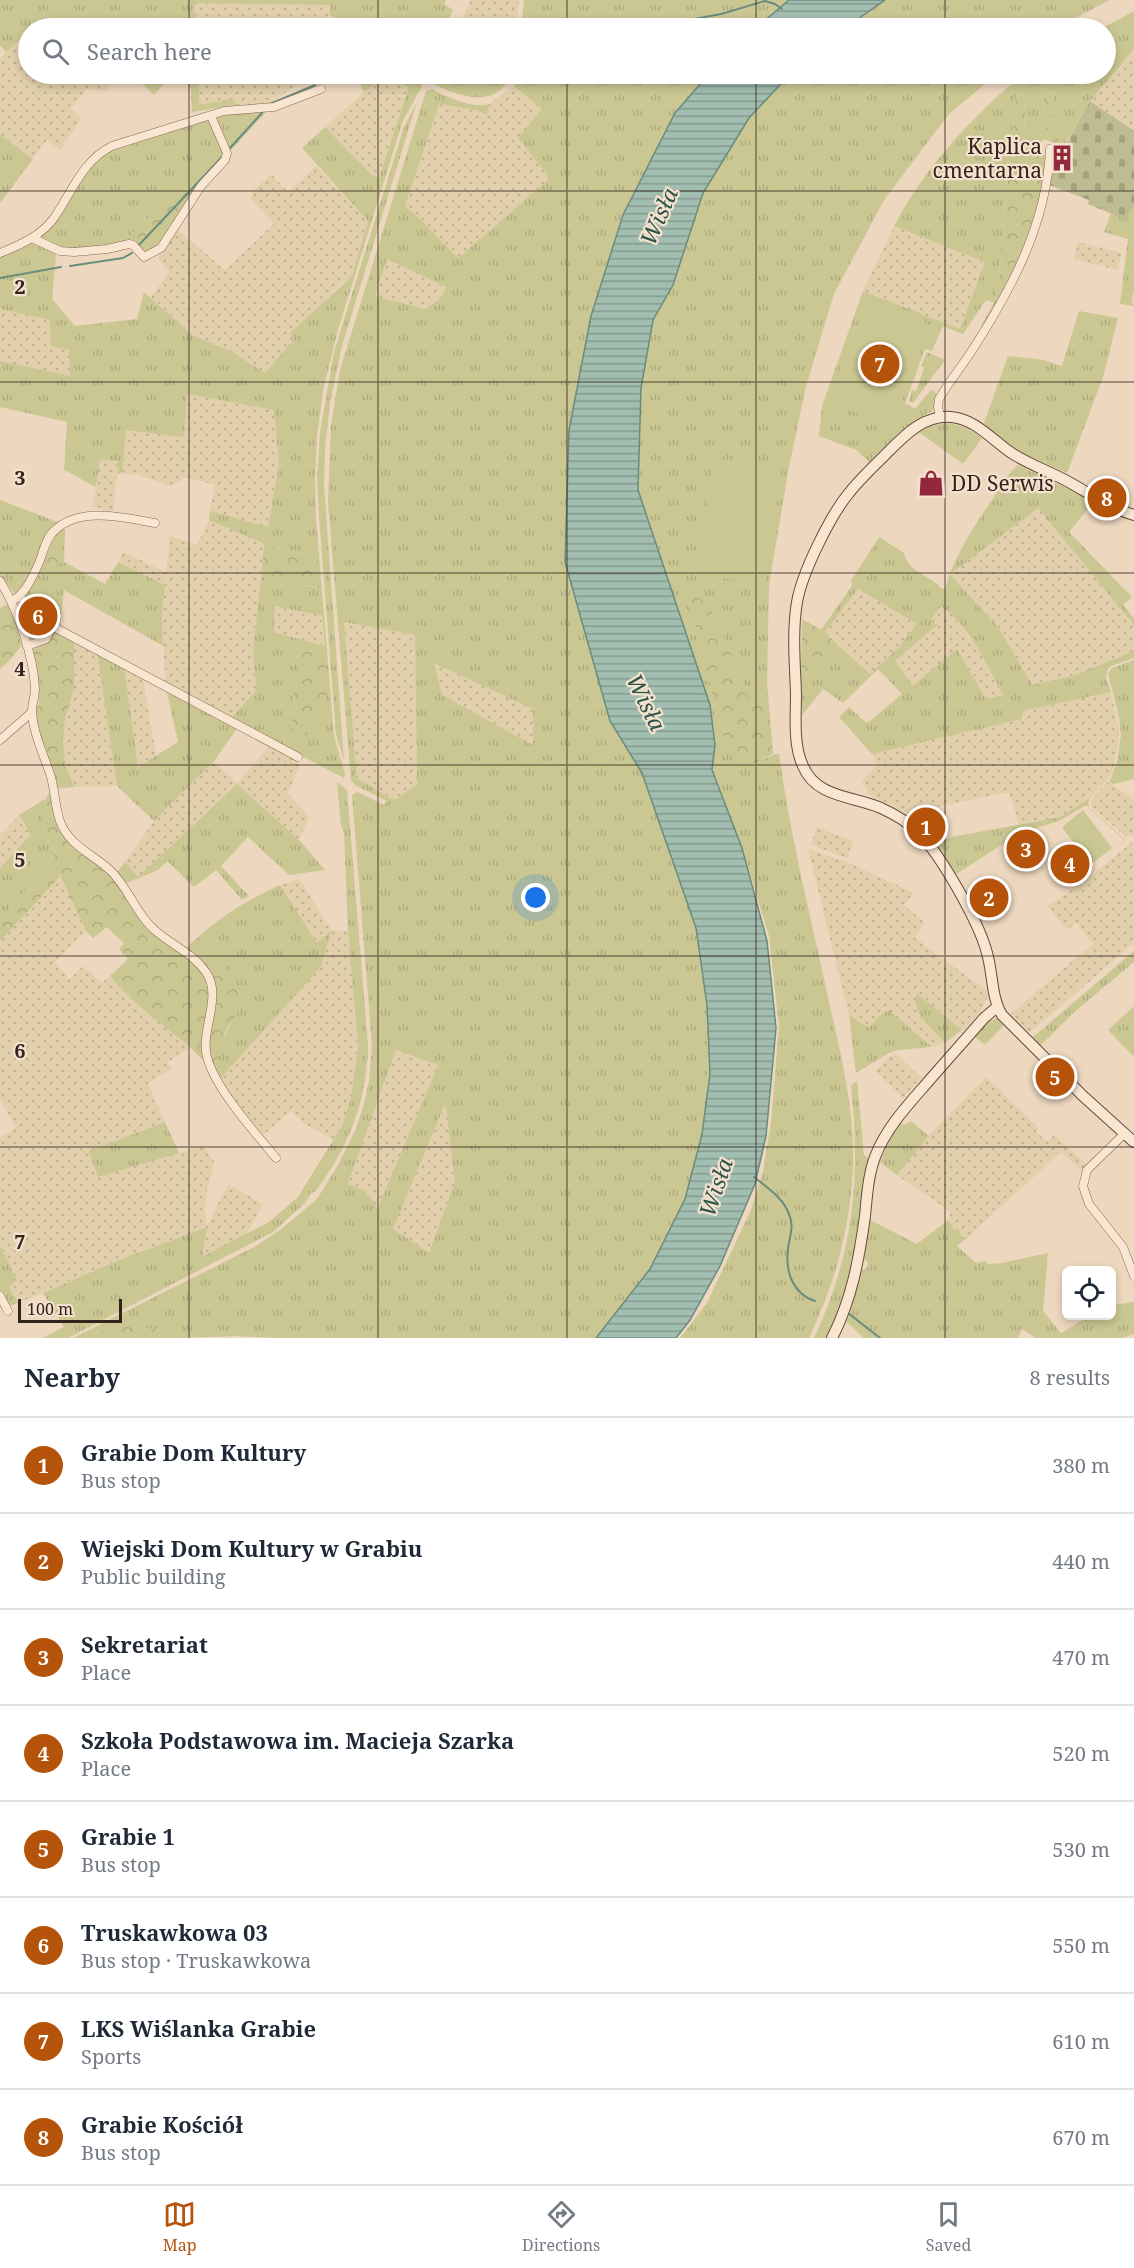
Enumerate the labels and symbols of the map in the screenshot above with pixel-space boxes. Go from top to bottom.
place label: Kaplica cmentarna [933,132,1042,184]
building icon: Kaplica cmentarna [1047,143,1077,173]
water label: Wisła [632,182,684,249]
text: 2 [14,273,26,300]
pin: 7 [860,342,900,386]
text: 3 [14,464,26,491]
shop icon: DD Serwis [916,468,946,498]
place label: DD Serwis [951,469,1054,497]
pin: 8 [1088,476,1126,520]
pin: 6 [18,594,57,638]
text: 4 [14,655,26,682]
water label: Wisła [620,669,674,736]
pin: 1 [906,804,946,850]
pin: 3 [1006,826,1046,872]
pin: 4 [1050,842,1090,886]
text: 5 [14,846,26,873]
pin: 2 [970,876,1008,920]
your location [521,883,550,912]
text: 6 [14,1037,26,1064]
pin: 5 [1036,1054,1074,1100]
water label: Wisła [691,1154,739,1220]
text: 7 [14,1228,26,1255]
scale bar [18,1296,122,1324]

